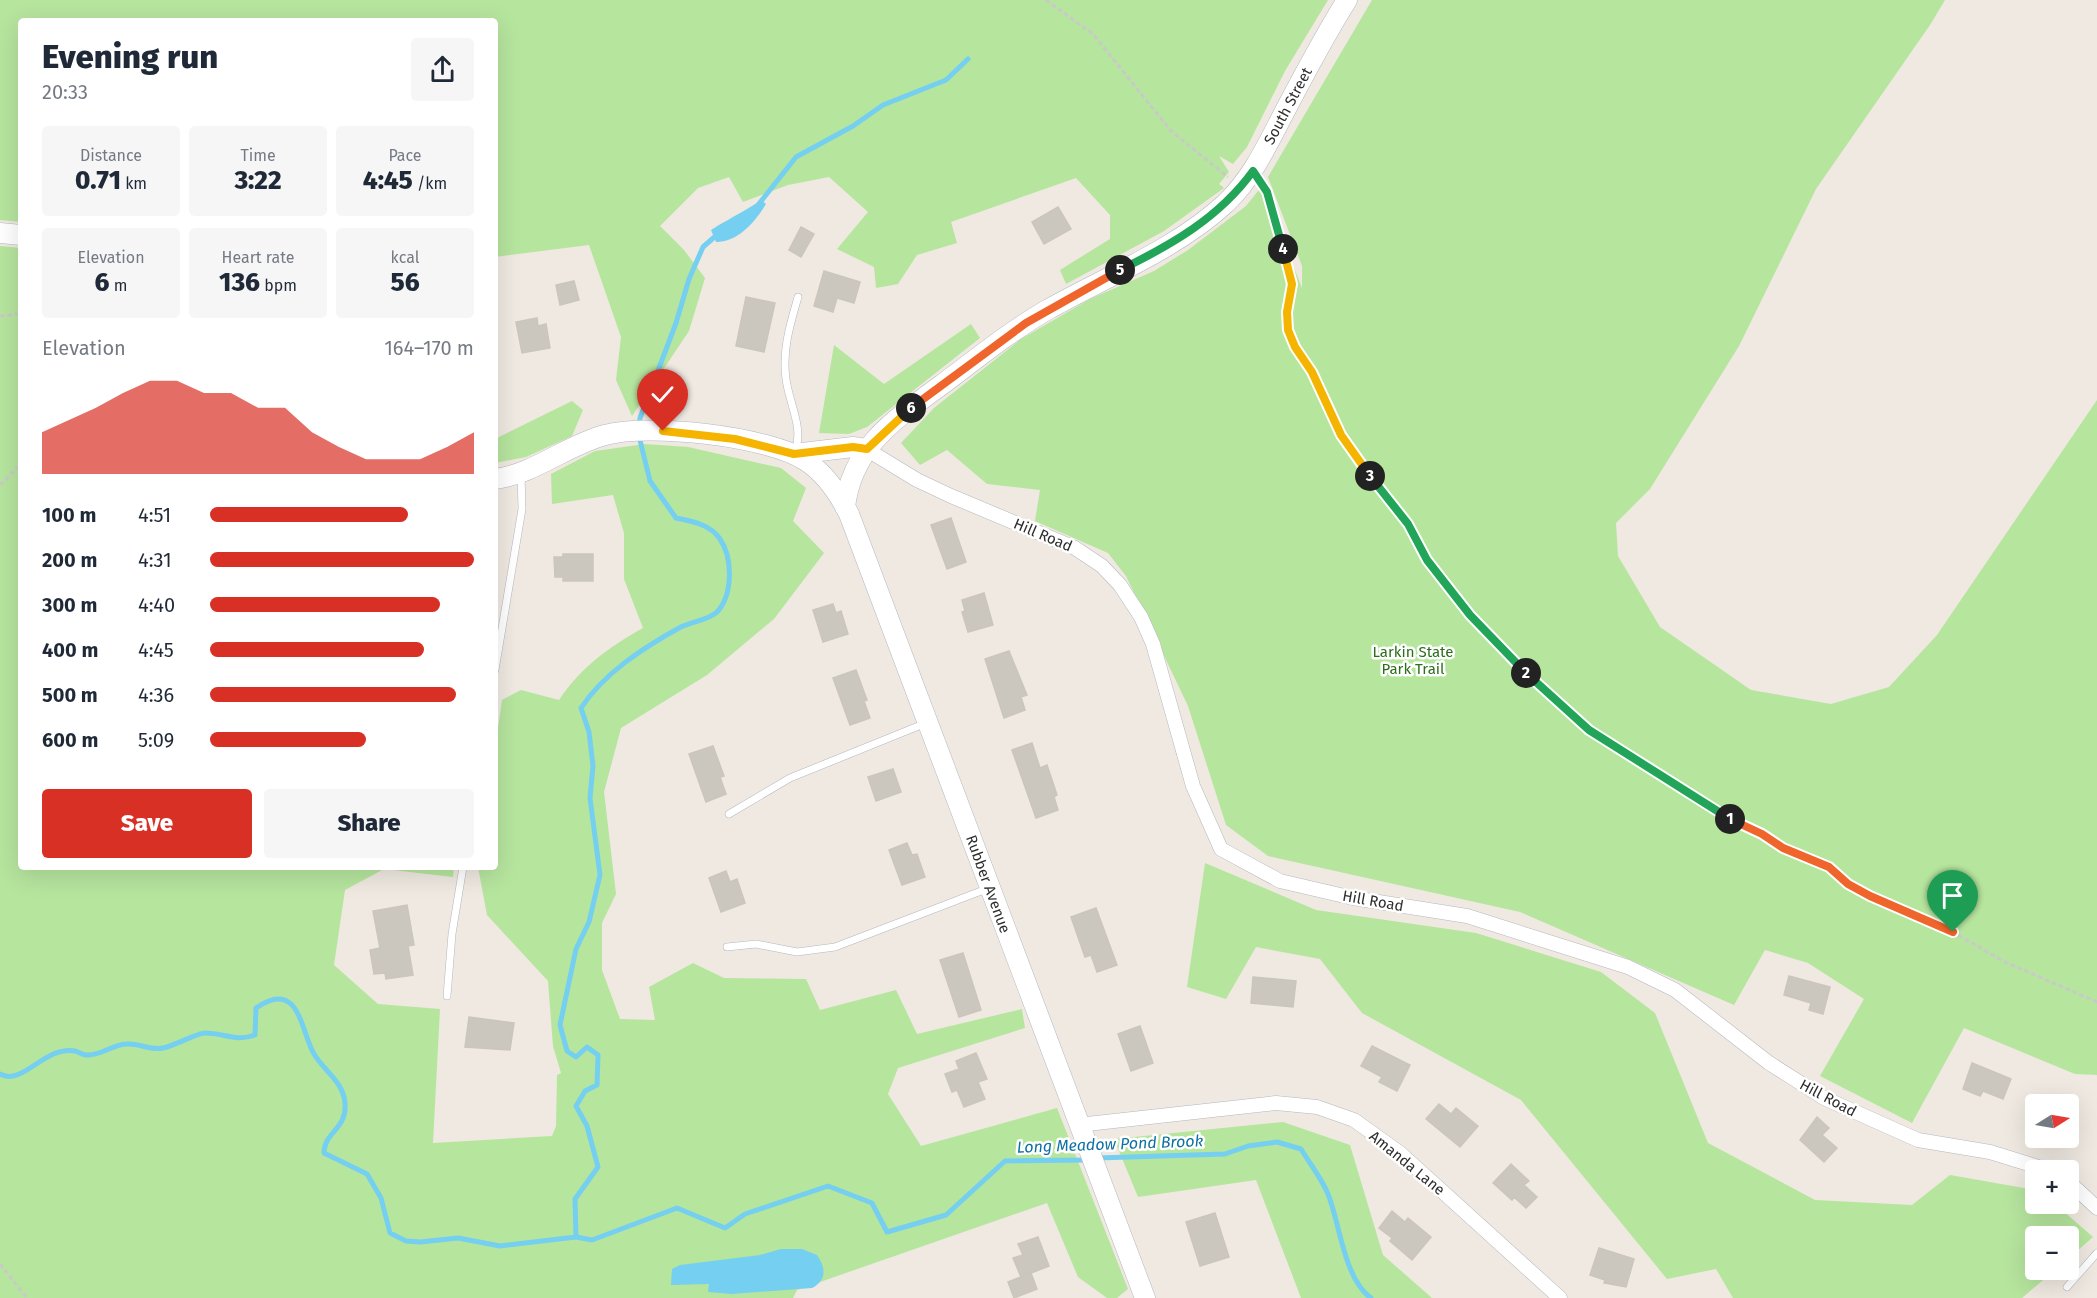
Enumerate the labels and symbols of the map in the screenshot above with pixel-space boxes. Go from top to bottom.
street label: South Street [1260,64,1316,148]
pin: 4 [1268,234,1298,264]
pin: 5 [1105,255,1135,285]
pin [637,369,688,431]
pin: 6 [896,393,926,423]
pin: 3 [1355,461,1385,491]
street label: Hill Road [1011,515,1075,555]
park label: Larkin State Park Trail [1373,643,1453,678]
pin: 2 [1511,658,1541,688]
pin: 1 [1715,804,1745,834]
street label: Rubber Avenue [962,832,1014,936]
pin [1927,870,1978,932]
street label: Hill Road [1341,887,1405,915]
street label: Hill Road [1796,1076,1860,1120]
north arrow [2025,1094,2079,1148]
street label: Amanda Lane [1366,1127,1448,1199]
water label: Long Meadow Pond Brook [1016,1131,1204,1157]

